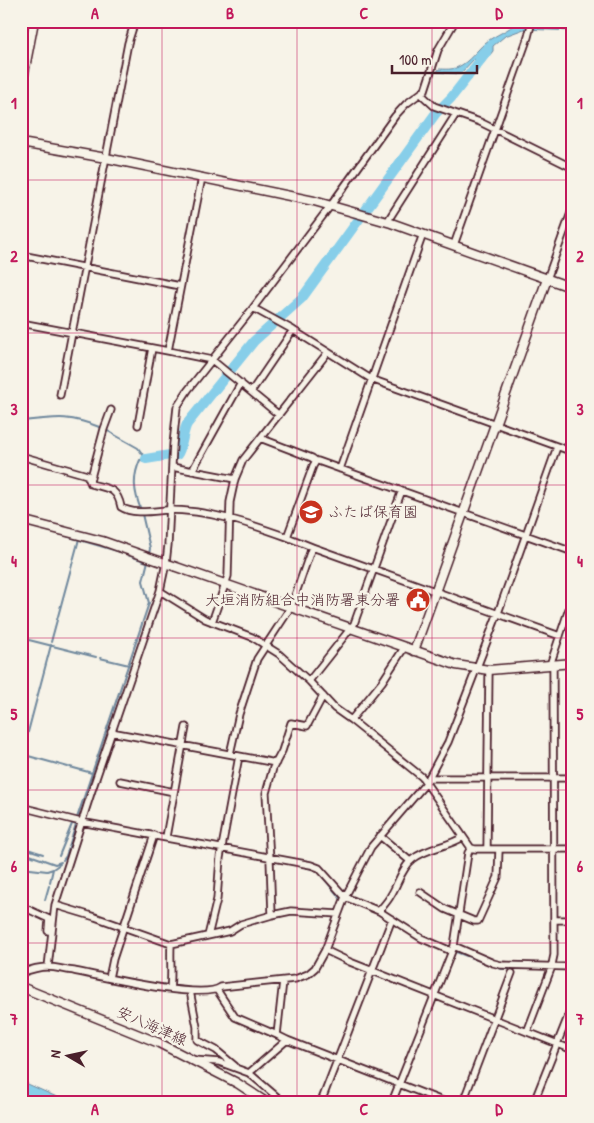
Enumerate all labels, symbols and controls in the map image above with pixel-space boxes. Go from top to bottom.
text: A [91,2,99,24]
text: B [226,2,234,24]
text: C [360,2,369,24]
text: D [495,2,503,24]
scale bar [392,42,476,74]
text: 100 m [399,49,432,70]
text: 1 [11,92,17,114]
text: 1 [577,92,583,114]
text: 2 [10,245,18,267]
text: 2 [576,245,584,267]
text: 3 [10,398,18,420]
text: 3 [576,398,584,420]
school or university icon: ふたば保育園 [298,499,324,525]
place label: ふたば保育園 [328,501,418,522]
text: 4 [11,550,17,572]
text: 4 [577,550,583,572]
public building icon: 大垣消防組合中消防署東分署 [405,587,431,613]
place label: 大垣消防組合中消防署東分署 [205,589,400,610]
text: 5 [11,703,18,725]
text: 5 [577,703,584,725]
text: 6 [11,855,18,877]
text: 6 [577,855,584,877]
street label: 安八海津線 [114,1001,191,1050]
text: 7 [9,1008,18,1030]
text: 7 [575,1008,584,1030]
north arrow [42,1030,92,1080]
text: N [45,1048,65,1059]
text: A [91,1098,99,1120]
text: B [226,1098,234,1120]
text: C [360,1098,369,1120]
text: D [495,1098,503,1120]

